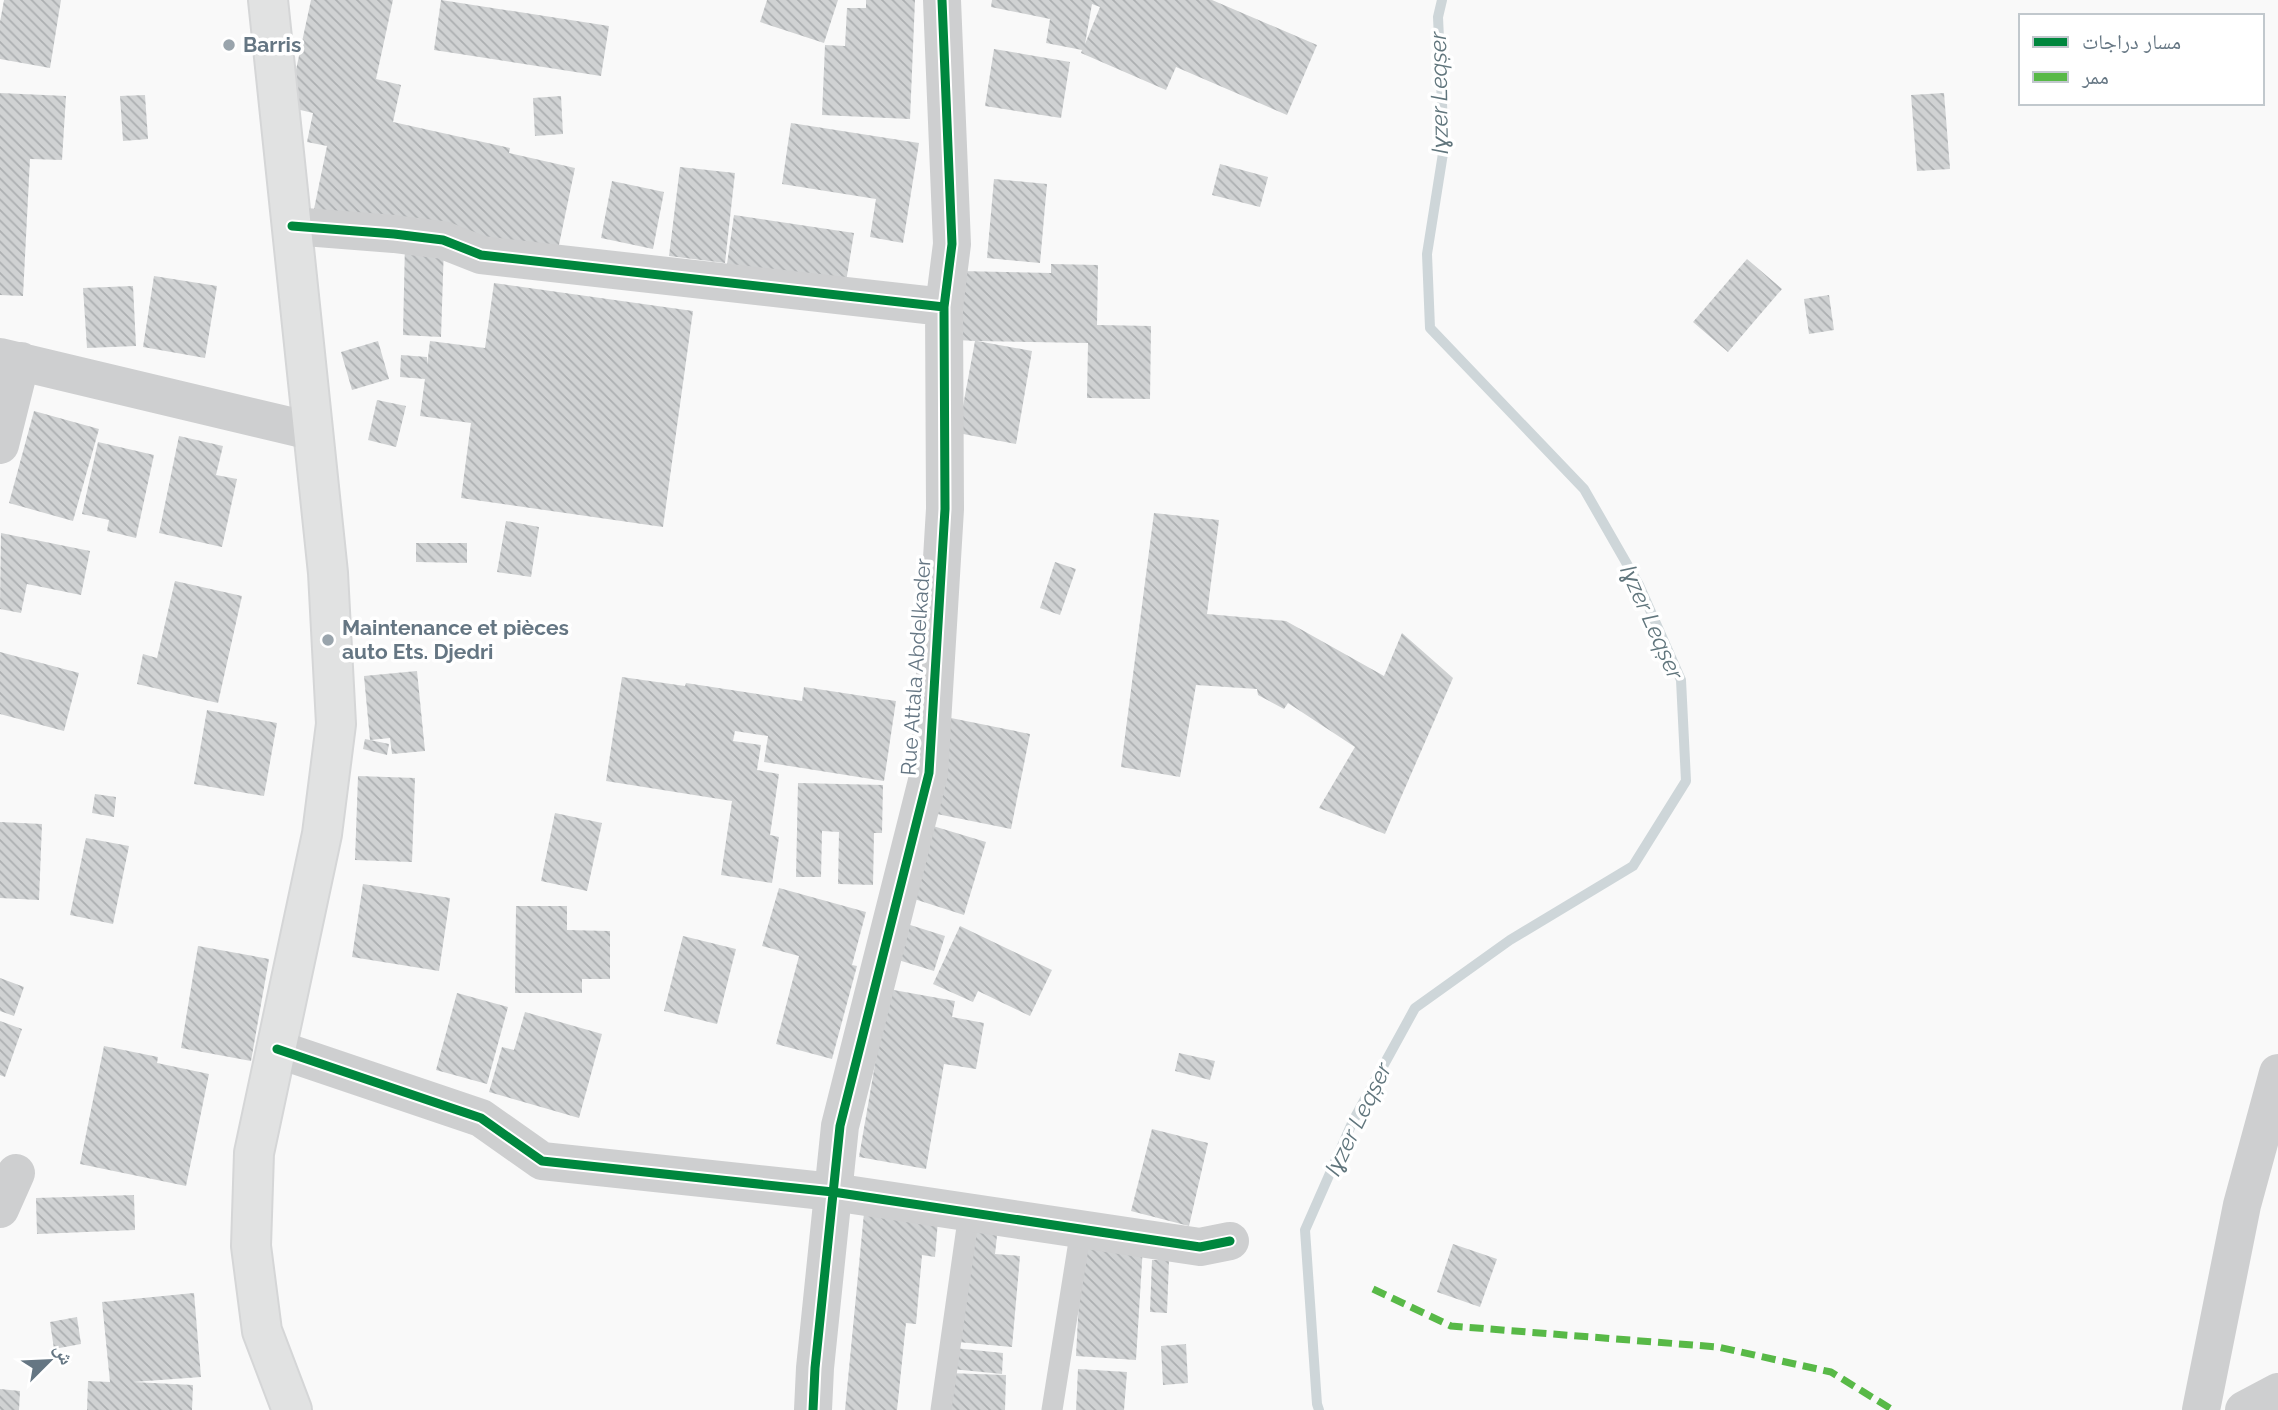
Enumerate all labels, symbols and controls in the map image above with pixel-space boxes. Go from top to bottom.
legend [2019,14,2264,105]
text: مسار دراجات [2082,29,2181,54]
water label: Iɣzer Leqṣer [1424,31,1453,154]
place label: Barris [243,32,301,57]
marker: Barris [221,37,237,53]
text: ممر [2081,64,2109,89]
street label: Rue Attala Abdelkader [895,557,936,776]
water label: Iɣzer Leqṣer [1615,560,1690,684]
place label: Maintenance et pièces auto Ets. Djedri [342,615,569,664]
marker: Maintenance et pièces auto Ets. Djedri [320,632,336,648]
water label: Iɣzer Leqṣer [1319,1057,1397,1180]
north arrow [14,1326,84,1396]
text: ش [49,1340,79,1368]

